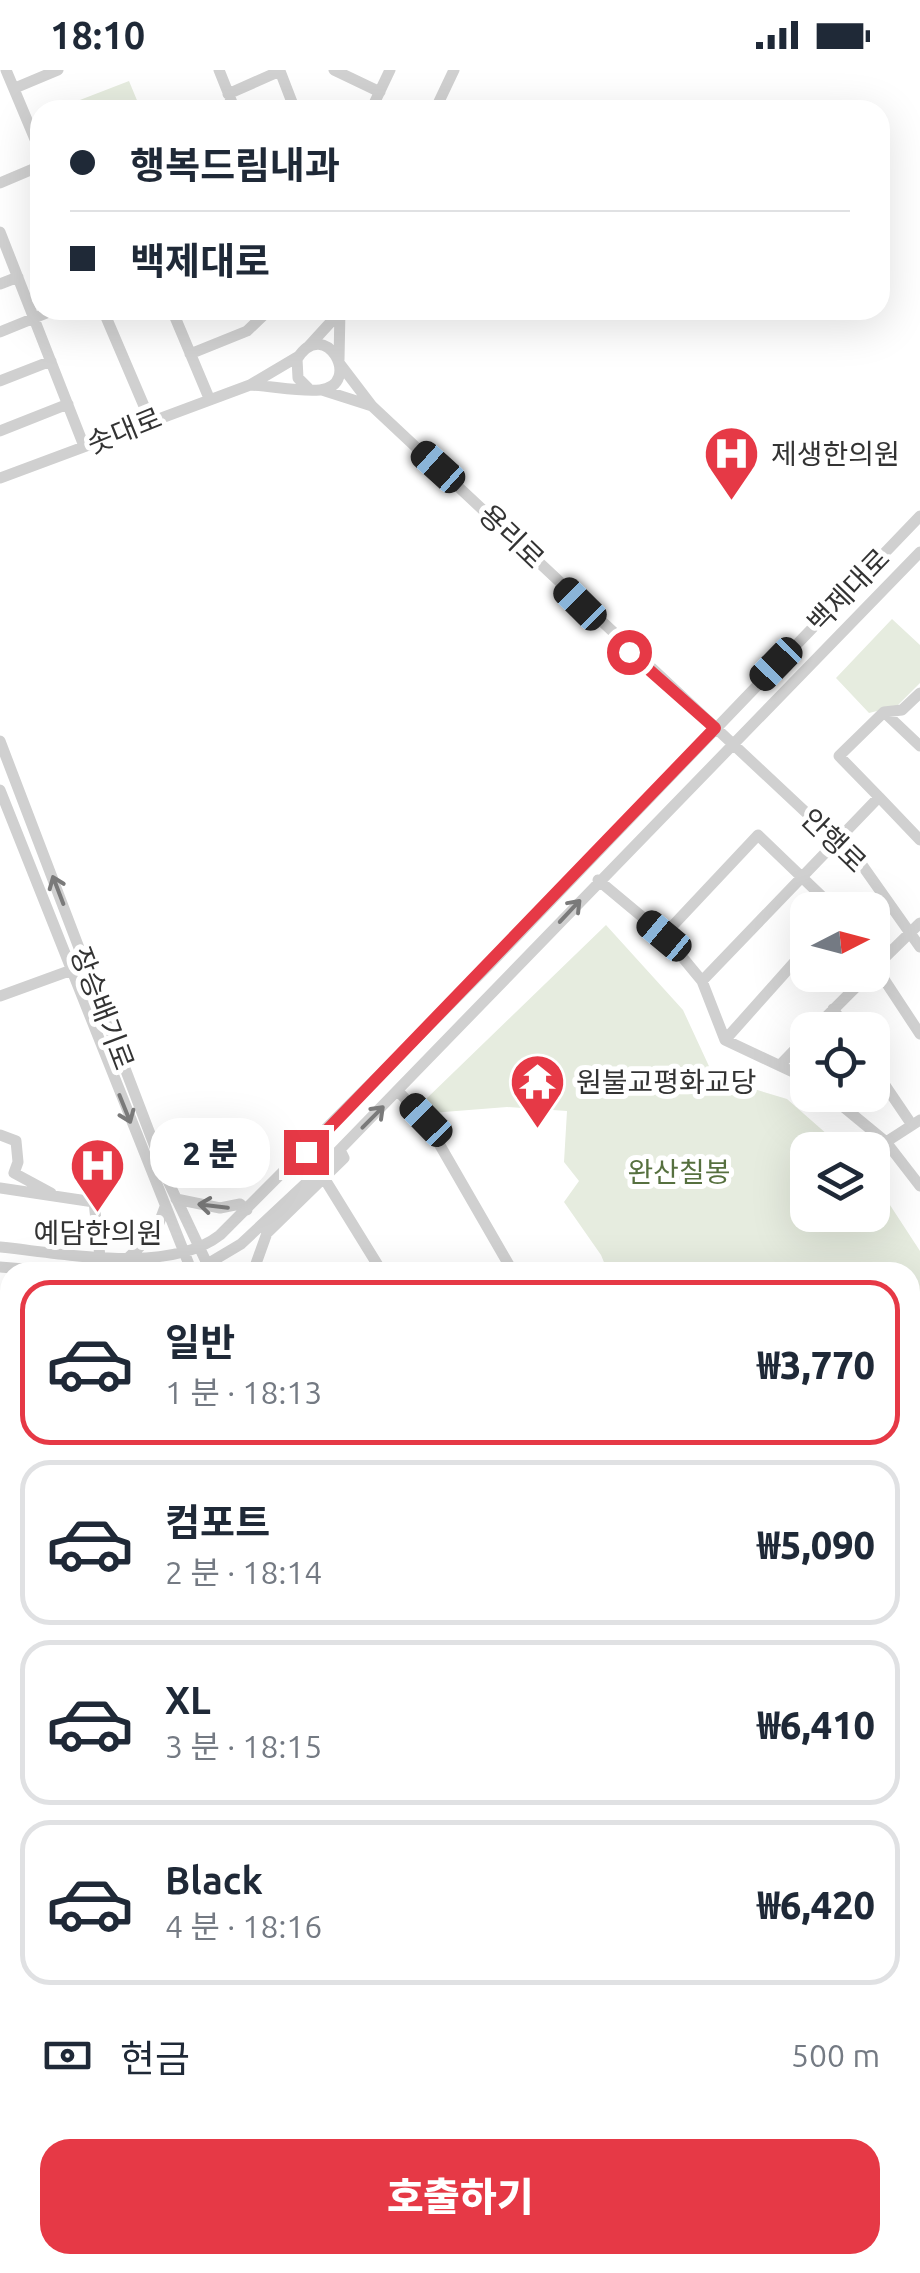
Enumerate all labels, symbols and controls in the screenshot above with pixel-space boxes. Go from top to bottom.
text: 18:10 [50,14,145,56]
text: 행복드림내과 [130,144,340,186]
text: 백제대로 [130,240,270,282]
street label: 솟대로 [82,401,166,459]
hospital icon: 제생한의원 [702,423,762,502]
car [406,436,470,498]
place label: 제생한의원 [771,438,900,469]
street label: 용리로 [473,498,551,574]
street label: 백제대로 [801,542,895,638]
car [548,572,612,636]
route start [607,630,652,675]
car [744,632,808,696]
street label: 안행로 [795,802,873,878]
one-way arrow [48,875,66,906]
north arrow [790,892,890,992]
map controls [790,892,890,1232]
one-way arrow [558,899,582,923]
car [631,905,697,967]
street label: 장승배기로 [65,942,141,1074]
button: locate [790,1012,890,1112]
temple icon: 원불교평화교당 [507,1051,567,1130]
place label: 원불교평화교당 [576,1066,756,1097]
car [394,1088,458,1152]
one-way arrow [117,1093,135,1124]
one-way arrow [360,1106,384,1130]
callout: 2 분 [151,1117,271,1187]
route end [284,1130,329,1175]
button: layers [790,1132,890,1232]
text: 2 분 [182,1135,238,1171]
hospital icon: 예담한의원 [68,1136,128,1215]
park label: 완산칠봉 [627,1156,731,1187]
one-way arrow [197,1196,230,1215]
place label: 예담한의원 [34,1217,162,1248]
icon: car [45,1318,135,1408]
text: 일반 [165,1321,235,1363]
text: ₩3,770 [757,1344,875,1386]
text: 1 분 · 18:13 [165,1374,322,1410]
icon: car [45,1498,135,1588]
text: 컴포트 [165,1501,270,1543]
text: ₩5,090 [757,1524,875,1566]
text: 2 분 · 18:14 [165,1554,322,1590]
icon: car [45,1678,135,1768]
text: XL [165,1679,211,1721]
text: ₩6,410 [757,1704,875,1746]
text: 3 분 · 18:15 [165,1728,322,1764]
icon: car [45,1858,135,1948]
text: Black [165,1859,263,1901]
text: ₩6,420 [757,1884,875,1926]
text: 4 분 · 18:16 [165,1908,322,1944]
icon: cash [40,2028,95,2083]
text: 현금 [120,2037,190,2079]
text: 500 m [791,2037,880,2073]
button: 호출하기 [40,2139,880,2254]

